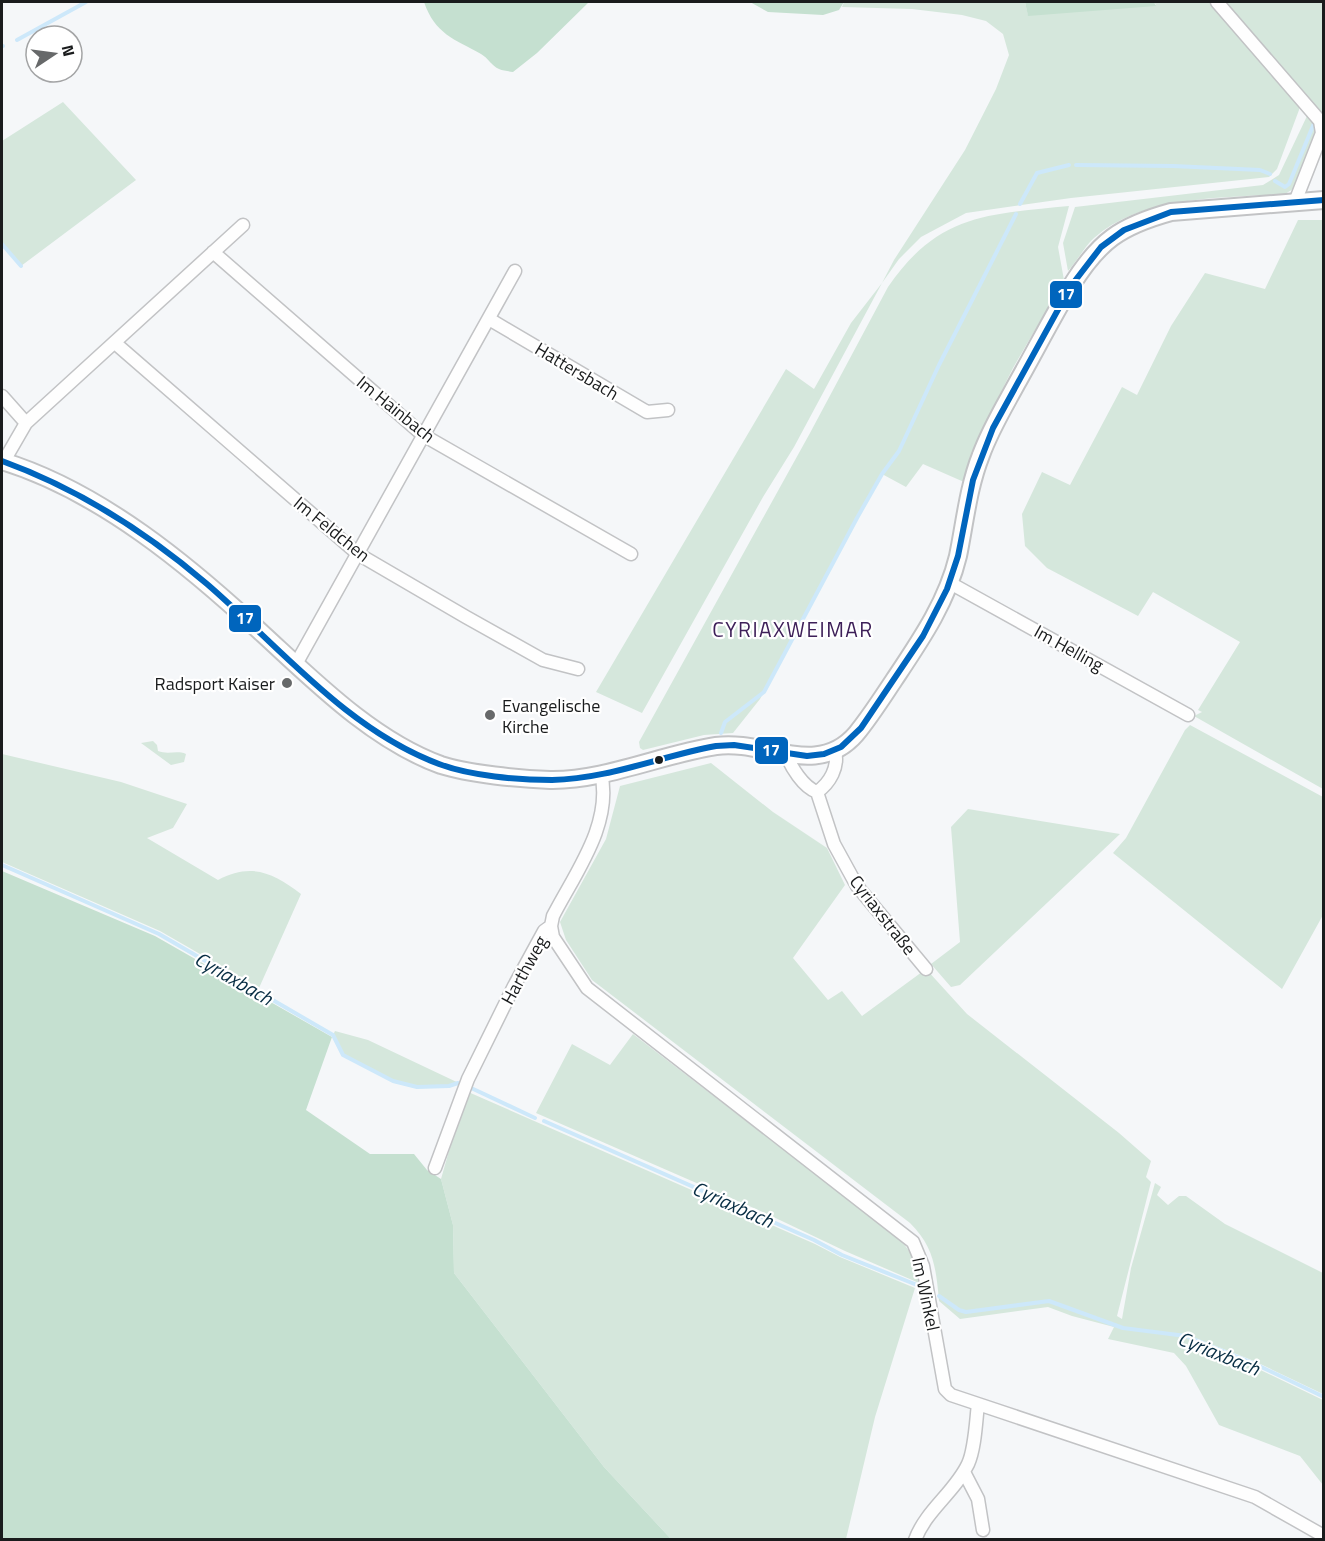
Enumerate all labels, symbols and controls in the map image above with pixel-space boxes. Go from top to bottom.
north arrow [24,24,84,84]
text: N [56,43,82,59]
line badge: 17 [1049,280,1083,309]
text: 17 [1057,282,1075,306]
street label: Hattersbach [530,335,624,407]
street label: Im Hainbach [351,369,441,449]
street label: Im Feldchen [288,490,376,568]
line badge: 17 [228,604,262,633]
text: 17 [236,606,254,630]
district label: CYRIAXWEIMAR [712,613,874,645]
street label: Im Helling [1029,618,1109,678]
place label: Radsport Kaiser [155,670,275,697]
marker: Radsport Kaiser [280,676,294,690]
place label: Evangelische Kirche [502,692,600,740]
marker: Evangelische Kirche [483,708,497,722]
line badge: 17 [754,736,789,765]
text: 17 [762,738,780,762]
unlabelled marker [653,754,665,766]
street label: Cyriaxstraße [843,869,923,961]
street label: Harthweg [494,931,554,1009]
water label: Cyriaxbach [189,943,280,1013]
water label: Cyriaxbach [687,1172,780,1236]
street label: Im Winkel [905,1255,947,1333]
water label: Cyriaxbach [1173,1323,1266,1384]

